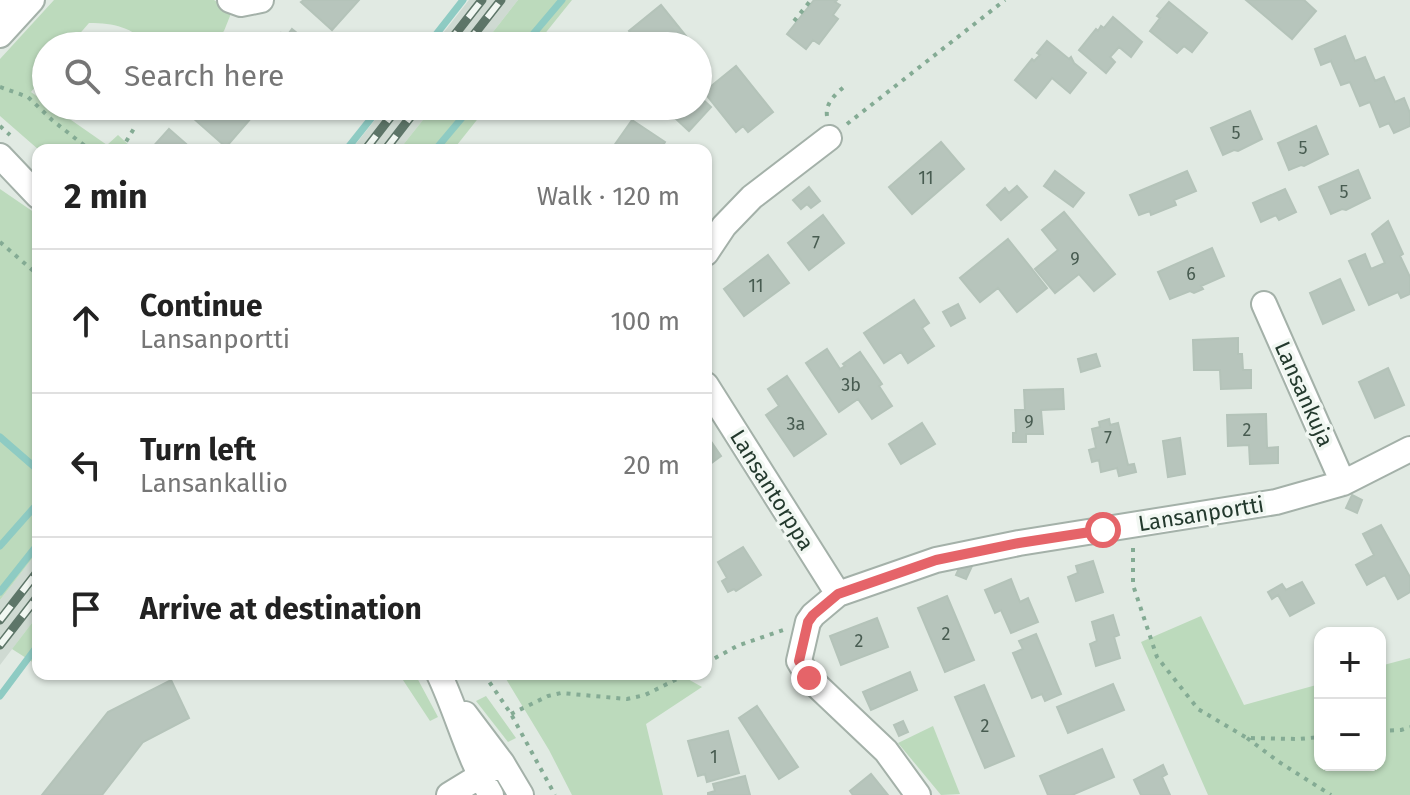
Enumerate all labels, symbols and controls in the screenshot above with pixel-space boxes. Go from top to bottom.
search box [32,32,712,120]
icon: search [60,54,104,98]
text: Search here [124,58,284,94]
house number: 5 [1231,122,1241,144]
house number: 5 [1298,137,1308,159]
house number: 11 [918,167,934,189]
text: 2 min [64,176,148,217]
text: Walk · 120 m [537,181,680,212]
house number: 5 [1339,181,1349,203]
house number: 7 [812,232,820,254]
house number: 9 [1070,248,1080,270]
house number: 6 [1186,263,1196,285]
house number: 11 [748,275,764,297]
text: Continue [140,288,263,324]
icon: ahead [64,299,108,343]
text: 100 m [611,306,680,337]
text: Lansanportti [140,324,290,355]
street label: Lansankuja [1269,337,1339,451]
house number: 3b [841,374,861,396]
house number: 9 [1024,411,1034,433]
house number: 3a [787,413,805,435]
house number: 2 [1243,419,1252,441]
street label: Lansantorppa [724,425,820,555]
house number: 7 [1104,427,1112,449]
text: Turn left [140,432,256,468]
icon: left [64,443,108,487]
text: 20 m [623,450,680,481]
text: Lansankallio [140,468,288,499]
street label: Lansanportti [1136,491,1266,537]
route start [1085,512,1121,548]
icon: arrive [64,587,108,631]
text: Arrive at destination [140,591,422,627]
house number: 2 [942,623,951,645]
map controls [1314,627,1386,771]
button: + [1314,627,1386,699]
house number: 2 [855,630,864,652]
route end [791,660,827,696]
button: − [1314,699,1386,771]
house number: 2 [981,715,990,737]
house number: 1 [710,746,718,768]

